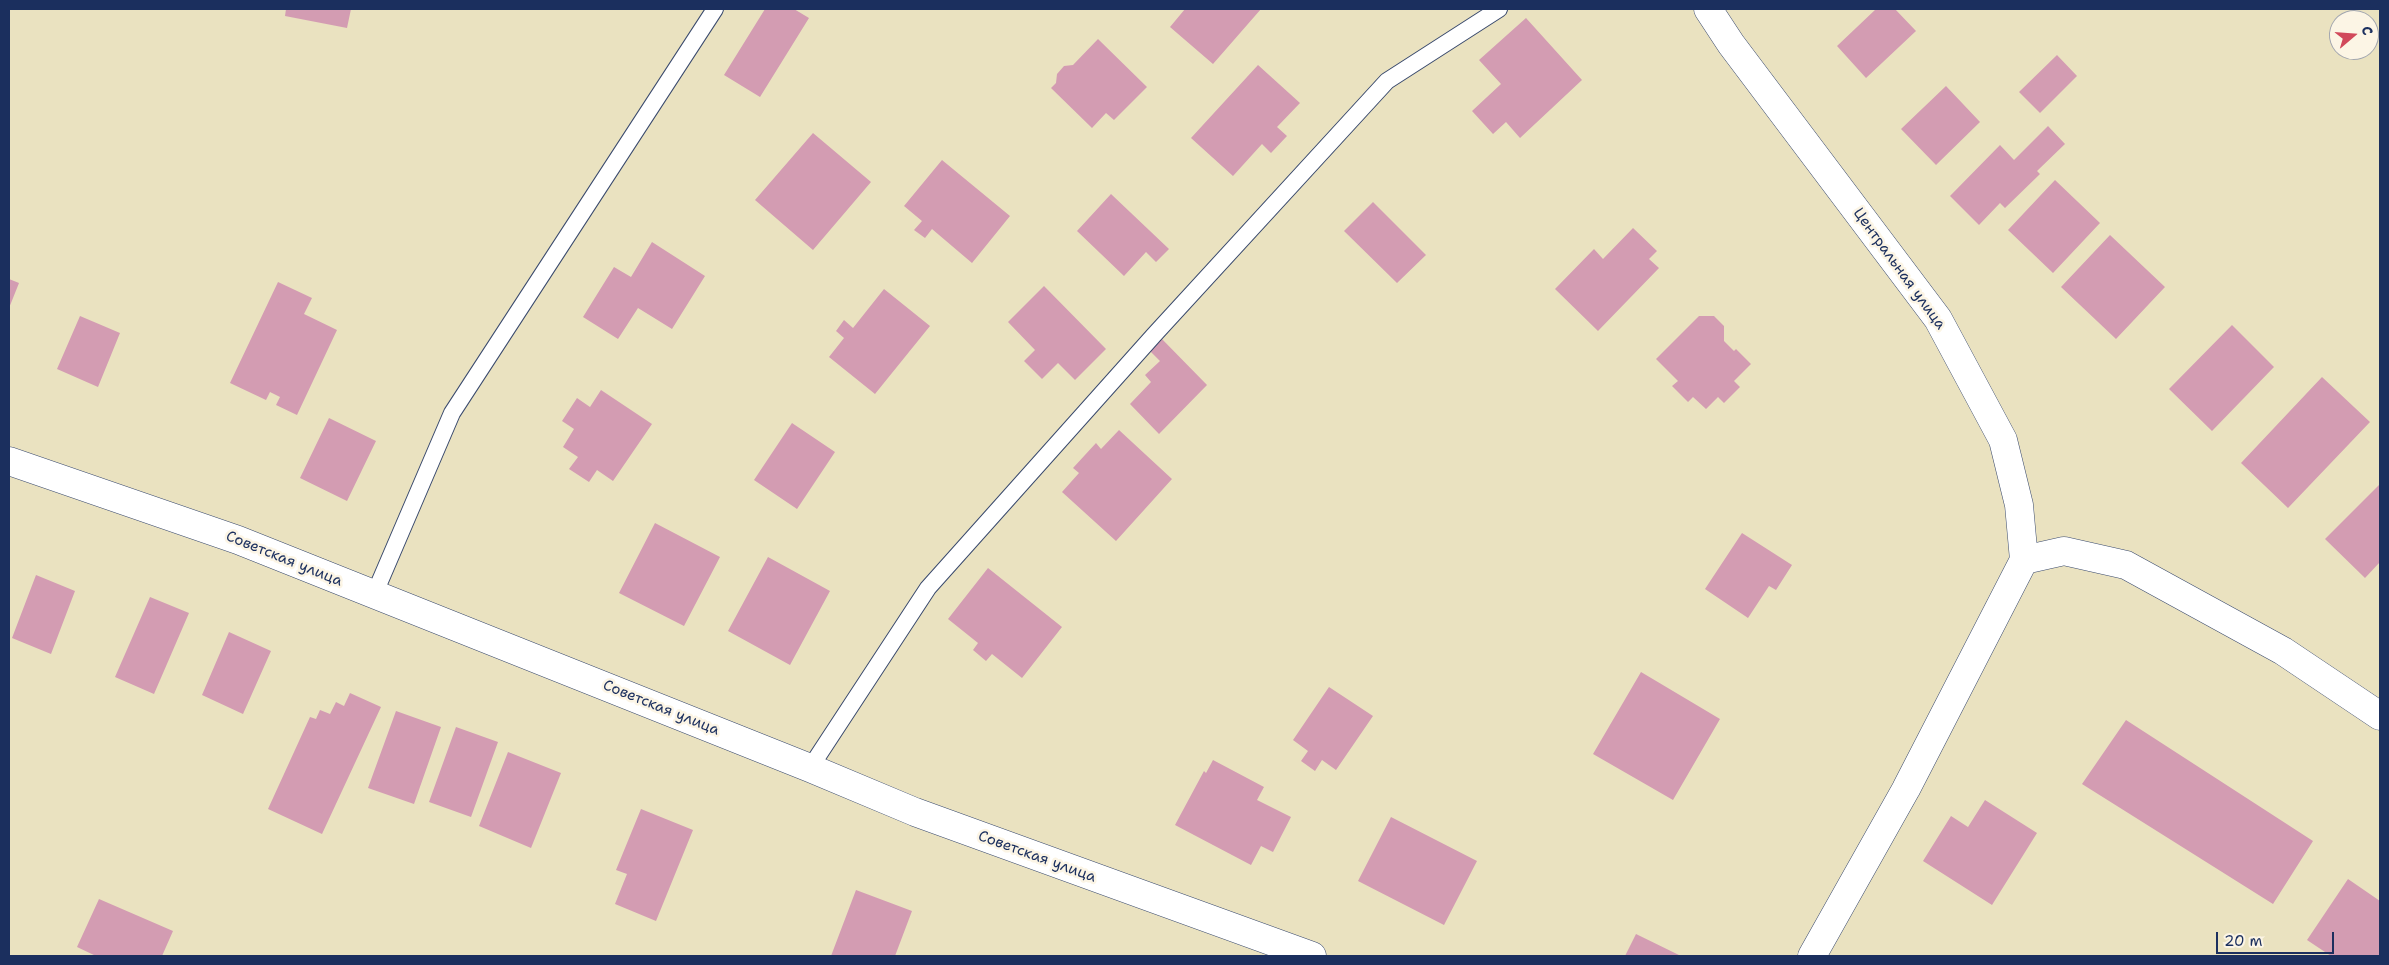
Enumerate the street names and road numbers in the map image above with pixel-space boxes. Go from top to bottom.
street label: Центральная улица [1849,205,1949,333]
street label: Советская улица [223,527,345,591]
street label: Советская улица [600,676,722,740]
street label: Советская улица [976,827,1098,887]

